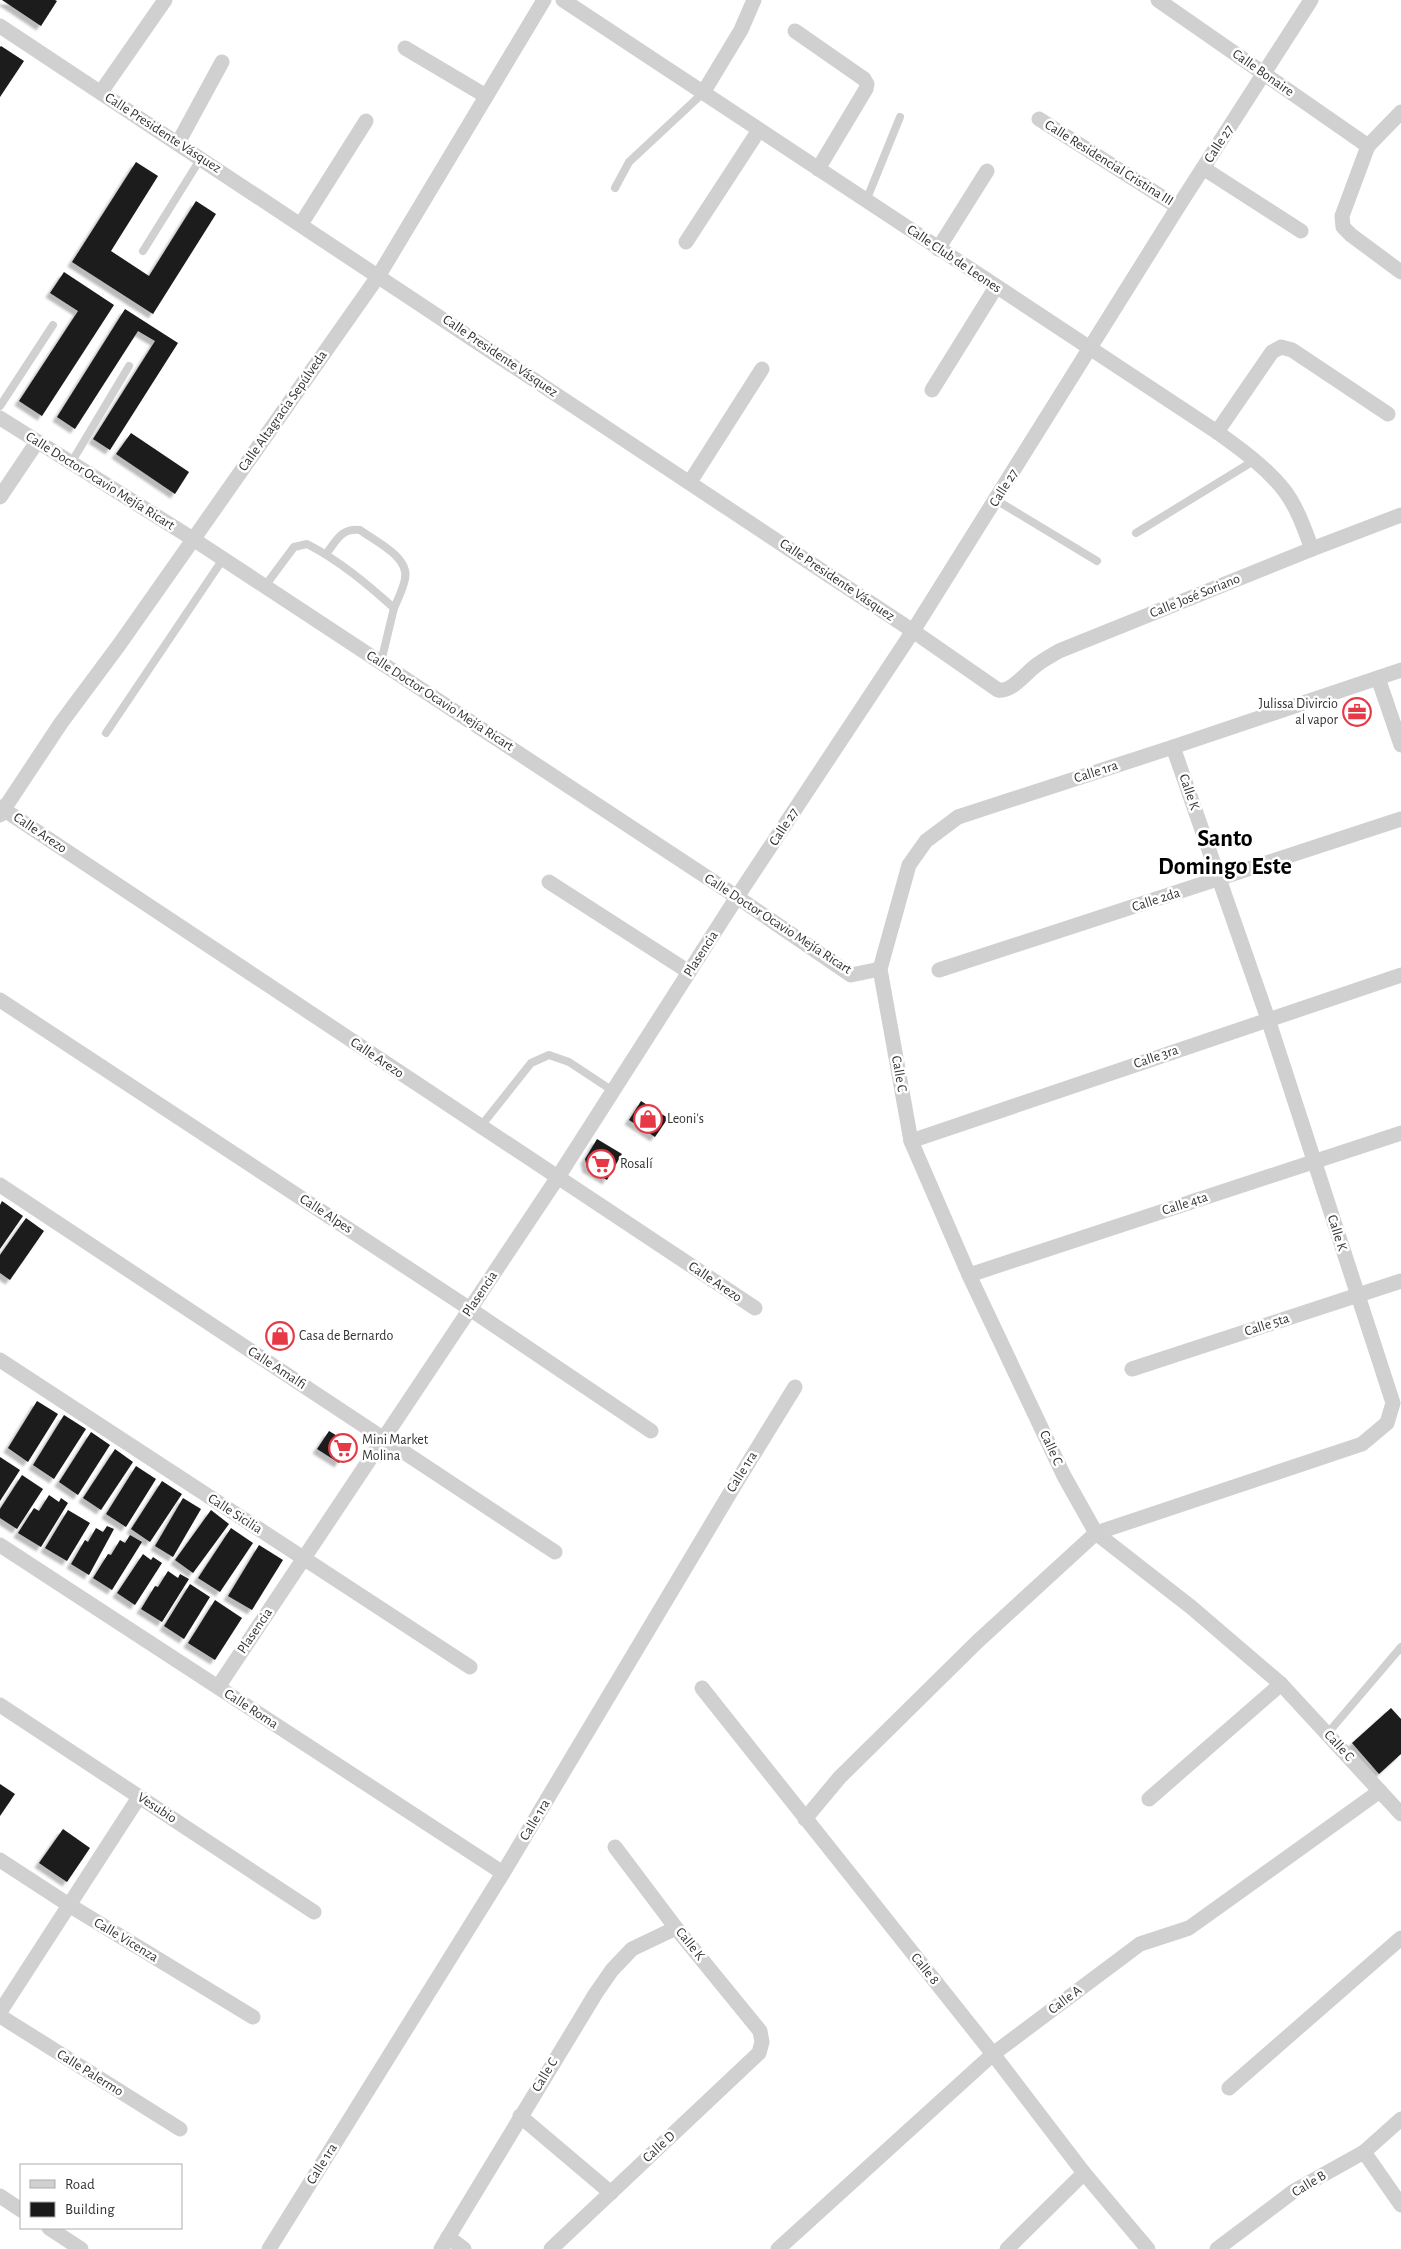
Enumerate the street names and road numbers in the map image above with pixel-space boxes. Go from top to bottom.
street label: Calle Bonaire [1230,47,1296,99]
street label: Calle Presidente Vásquez [102,90,224,176]
street label: Calle Residencial Cristina III [1042,118,1176,208]
street label: Calle 27 [1202,123,1236,165]
street label: Calle Club de Leones [904,222,1004,296]
street label: Calle Presidente Vásquez [440,312,560,400]
street label: Calle Altagracia Sepúlveda [236,348,330,474]
street label: Calle Doctor Ocavio Mejía Ricart [23,429,177,533]
street label: Calle 27 [987,467,1021,509]
street label: Calle Presidente Vásquez [777,536,897,624]
street label: Calle José Soriano [1148,572,1242,620]
street label: Calle Doctor Ocavio Mejía Ricart [364,648,517,754]
street label: Calle 1ra [1072,758,1120,786]
street label: Calle K [1176,772,1202,812]
street label: Calle 27 [767,806,801,848]
street label: Calle Arezo [11,810,69,856]
street label: Calle Doctor Ocavio Mejía Ricart [702,871,855,977]
street label: Calle 2da [1130,886,1182,914]
street label: Plasencia [681,928,721,979]
street label: Calle Arezo [348,1035,406,1081]
street label: Calle 3ra [1132,1043,1181,1071]
street label: Calle C [889,1055,909,1093]
street label: Calle 4ta [1160,1190,1210,1218]
street label: Calle Alpes [297,1192,355,1236]
street label: Calle K [1325,1213,1349,1253]
street label: Calle Arezo [686,1259,744,1305]
street label: Plasencia [460,1268,500,1319]
street label: Calle 5ta [1243,1311,1292,1339]
street label: Calle Amalfi [245,1344,309,1392]
street label: Calle C [1037,1428,1065,1468]
street label: Calle 1ra [724,1449,760,1495]
street label: Calle Sicilia [205,1491,265,1537]
street label: Plasencia [235,1605,275,1656]
street label: Calle Roma [222,1686,281,1732]
street label: Calle C [1321,1728,1357,1764]
street label: Vesubio [135,1790,179,1826]
street label: Calle 1ra [517,1797,553,1843]
street label: Calle Vicenza [92,1915,161,1965]
street label: Calle K [673,1925,707,1963]
street label: Calle 8 [908,1951,942,1987]
street label: Calle A [1046,1983,1084,2017]
street label: Calle Palermo [54,2047,126,2099]
street label: Calle C [530,2056,560,2094]
street label: Calle D [640,2129,678,2165]
street label: Calle 1ra [304,2141,340,2187]
street label: Calle B [1290,2168,1328,2200]

